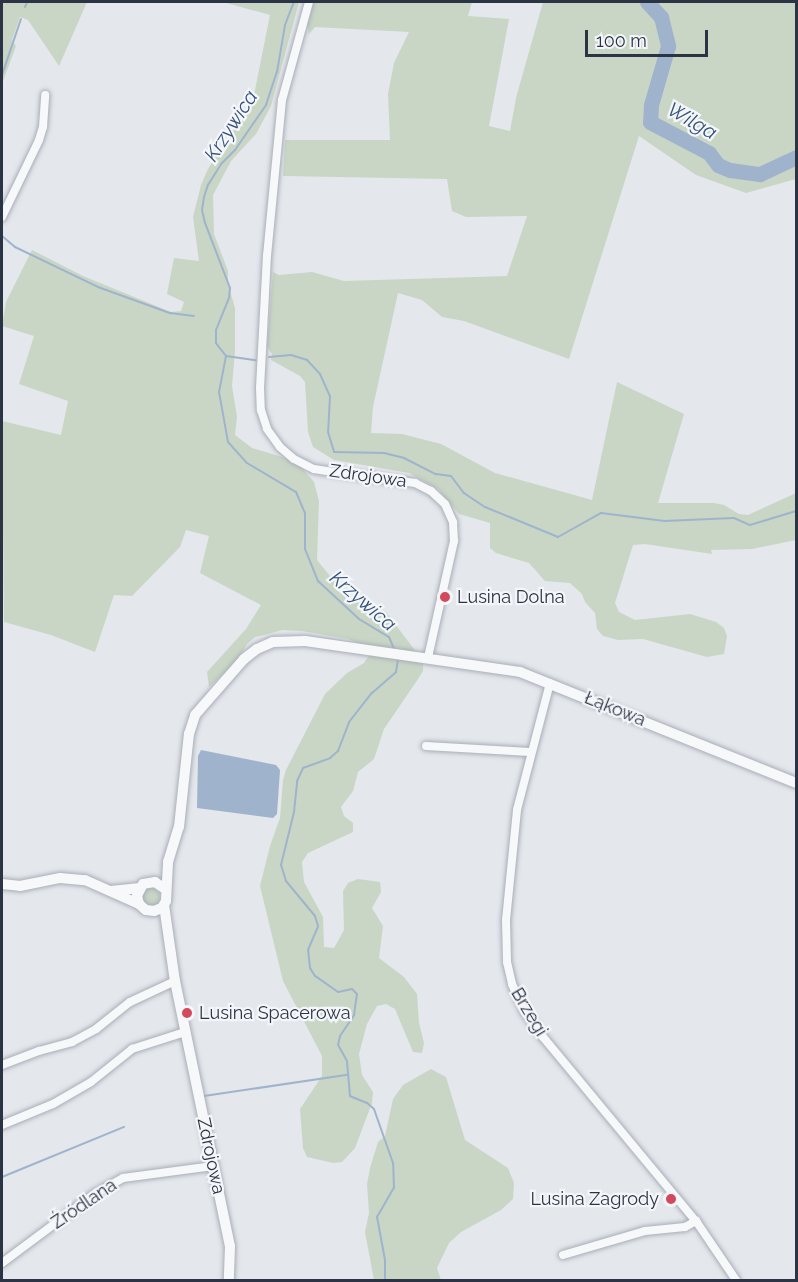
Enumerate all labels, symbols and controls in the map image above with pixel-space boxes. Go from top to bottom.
scale bar [588,18,711,56]
text: 100 m [596,30,647,51]
water label: Krzywica [199,86,263,166]
water label: Wilga [663,97,721,145]
street label: Zdrojowa [328,460,408,492]
water label: Krzywica [325,566,401,636]
place label: Lusina Dolna [457,586,564,608]
marker: Lusina Dolna [438,590,452,604]
street label: Łąkowa [581,687,649,731]
street label: Brzegi [506,984,552,1040]
place label: Lusina Spacerowa [199,1002,350,1024]
marker: Lusina Spacerowa [180,1006,194,1020]
street label: Zdrojowa [192,1116,230,1196]
street label: Źródlana [47,1174,121,1234]
place label: Lusina Zagrody [530,1188,659,1210]
marker: Lusina Zagrody [664,1192,678,1206]

